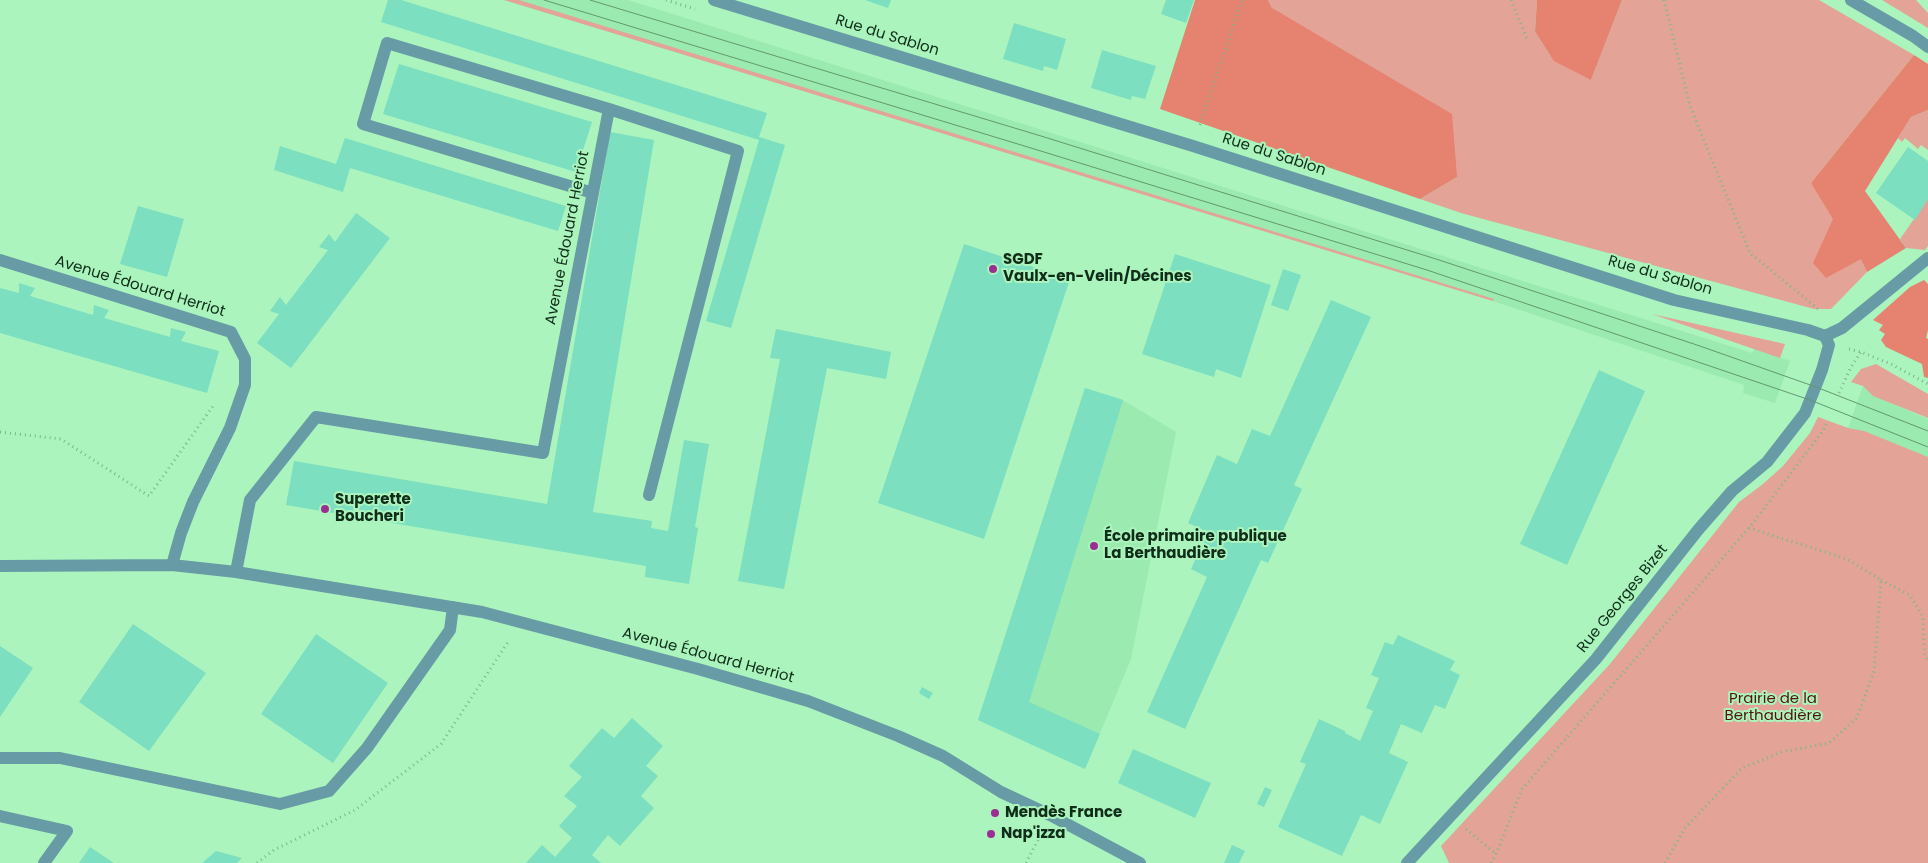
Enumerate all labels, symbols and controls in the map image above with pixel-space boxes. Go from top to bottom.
street label: Rue du Sablon [833,12,941,60]
street label: Rue du Sablon [1220,130,1328,180]
street label: Avenue Édouard Herriot [542,149,594,327]
place label: SGDF Vaulx-en-Velin/Décines [1003,251,1192,286]
street label: Rue du Sablon [1606,252,1714,300]
street label: Avenue Édouard Herriot [53,253,227,321]
marker: SGDF Vaulx-en-Velin/Décines [987,263,999,275]
place label: Superette Boucheri [335,491,411,526]
marker: Superette Boucheri [319,503,331,515]
place label: École primaire publique La Berthaudière [1104,528,1287,563]
marker: École primaire publique La Berthaudière [1088,540,1100,552]
street label: Rue Georges Bizet [1574,541,1672,657]
street label: Avenue Édouard Herriot [620,624,796,688]
park label: Prairie de la Berthaudière [1725,690,1821,725]
place label: Mendès France [1005,804,1122,822]
marker: Mendès France [989,807,1001,819]
place label: Nap'izza [1001,825,1065,843]
marker: Nap'izza [985,828,997,840]

